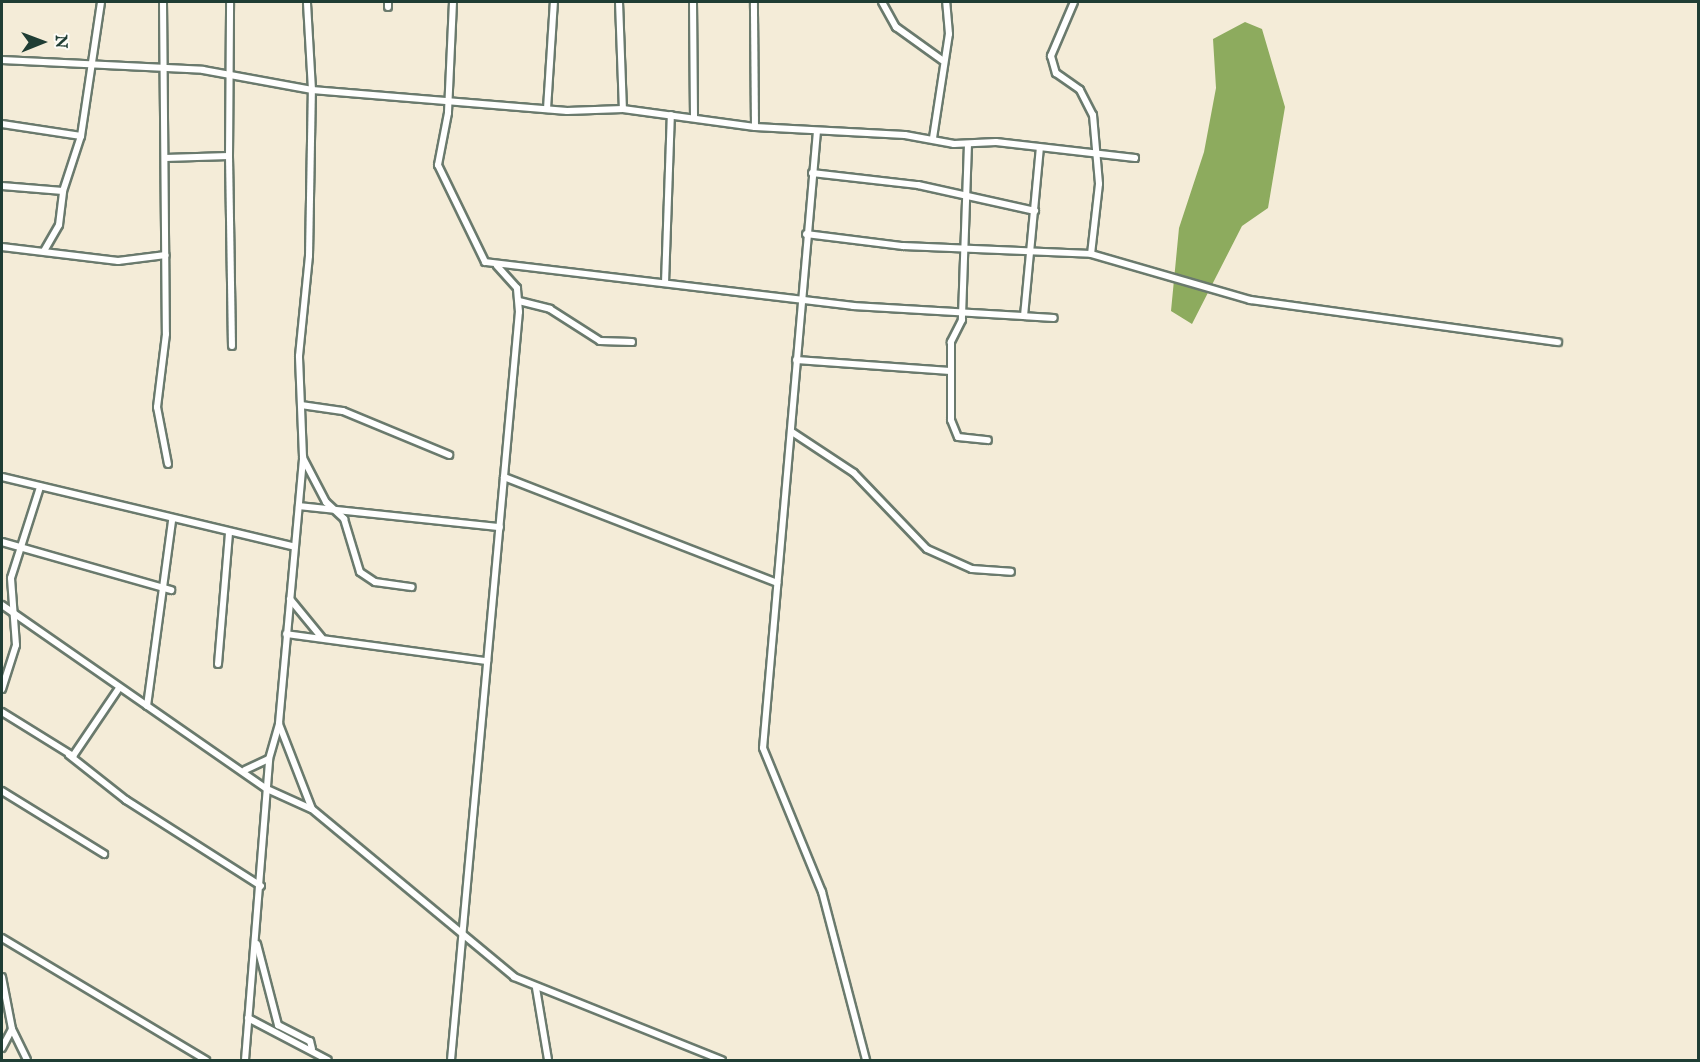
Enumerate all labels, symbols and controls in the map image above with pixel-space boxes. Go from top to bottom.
north arrow [12,12,72,72]
text: N [50,35,70,49]

